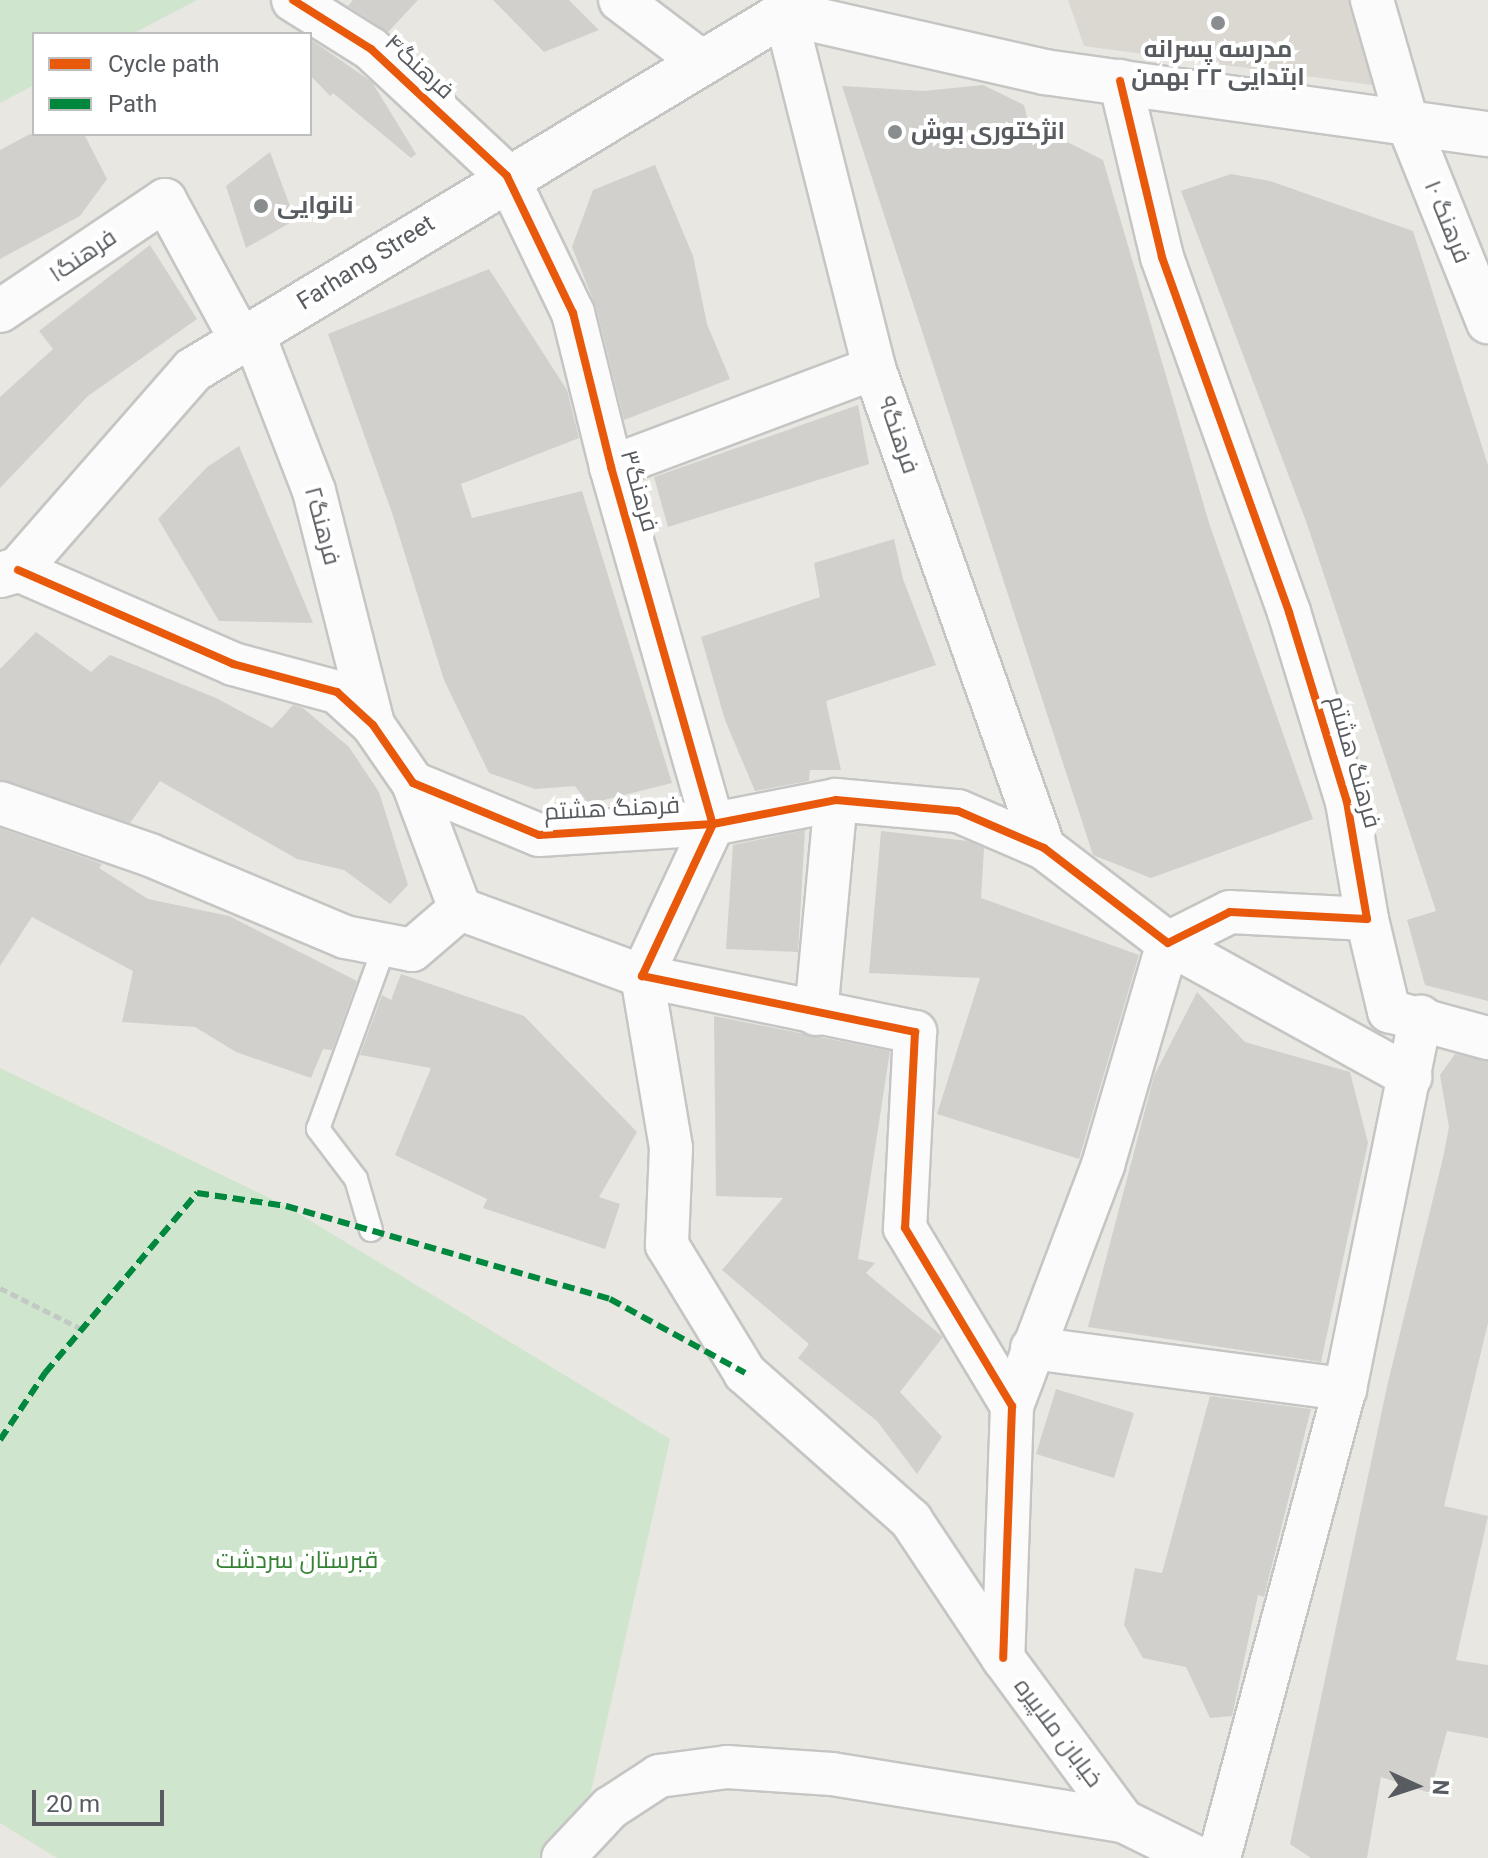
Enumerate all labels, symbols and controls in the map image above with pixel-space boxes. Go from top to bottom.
marker: مدرسه پسرانه ابتدایی ۲۲ بهمن [1209,14,1227,32]
street label: فرهنگ۴ [378,28,460,106]
legend [32,32,312,136]
place label: مدرسه پسرانه ابتدایی ۲۲ بهمن [1131,36,1305,92]
text: Cycle path [108,50,220,78]
text: Path [108,90,157,118]
place label: انژکتوری بوش [911,118,1065,146]
marker: انژکتوری بوش [886,123,904,141]
street label: فرهنگ ۱۰ [1417,176,1477,268]
place label: نانوایی [277,192,354,220]
marker: نانوایی [252,197,270,215]
street label: Farhang Street [292,209,440,317]
street label: فرهنگ۱ [44,223,122,289]
street label: فرهنگ۹ [871,392,925,478]
street label: فرهنگ۳ [614,447,664,535]
street label: فرهنگ۲ [298,484,346,568]
street label: فرهنگ هشتم [1321,693,1387,831]
street label: فرهنگ هشتم [543,791,681,827]
park label: قبرستان سردشت [216,1547,378,1575]
street label: خیابان ملاپیره [1008,1673,1108,1793]
north arrow [1376,1746,1456,1826]
scale bar [36,1774,168,1824]
text: N [1428,1779,1453,1796]
text: 20 m [46,1790,100,1818]

